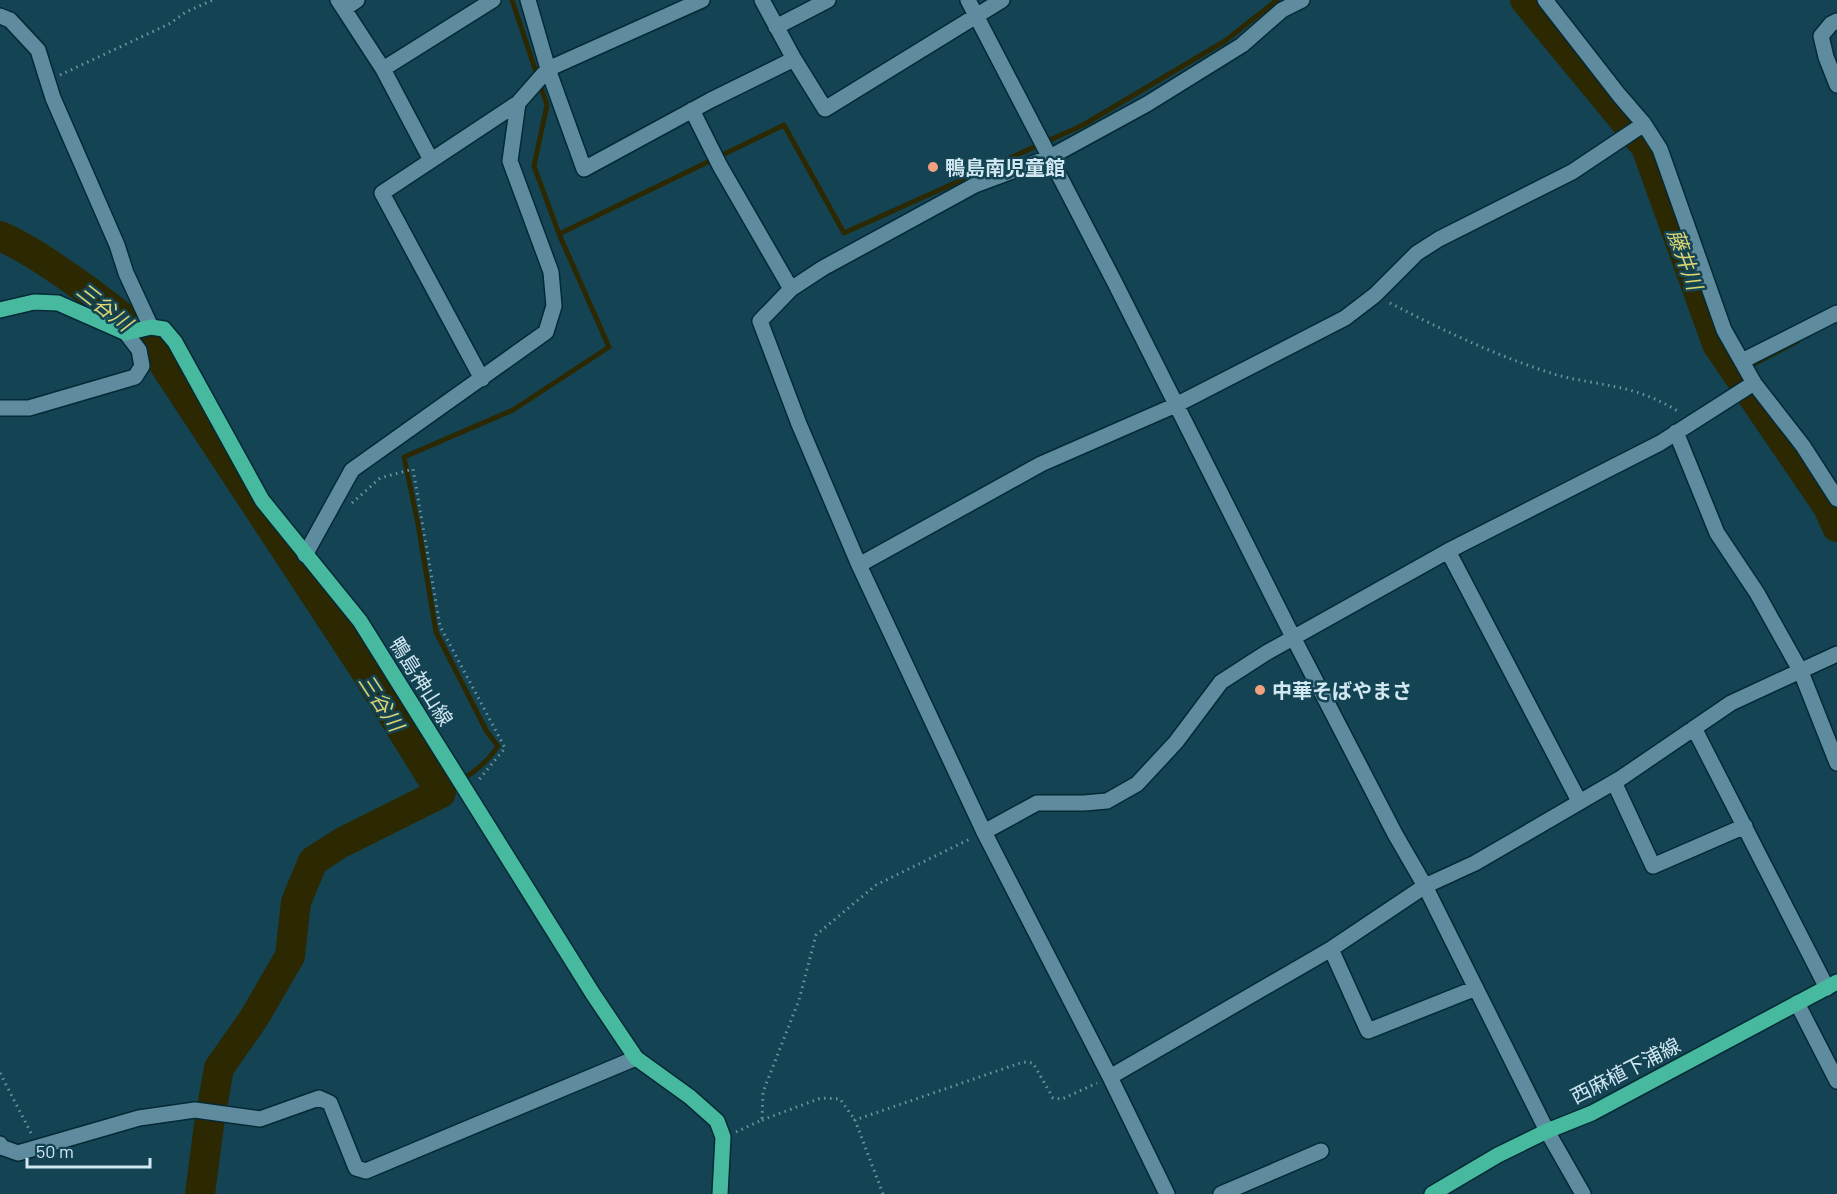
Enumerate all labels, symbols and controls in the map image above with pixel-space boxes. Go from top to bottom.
place label: 鴨島南児童館 [945,155,1065,179]
marker: 鴨島南児童館 [926,160,940,174]
water label: 藤井川 [1663,225,1709,295]
water label: 三谷川 [72,277,139,336]
street label: 鴨島神山線 [385,632,459,730]
water label: 三谷川 [354,669,411,737]
place label: 中華そばやまさ [1272,678,1412,702]
marker: 中華そばやまさ [1253,683,1267,697]
street label: 西麻植下浦線 [1566,1032,1684,1108]
scale bar [27,1131,150,1169]
text: 50 m [36,1140,74,1162]

